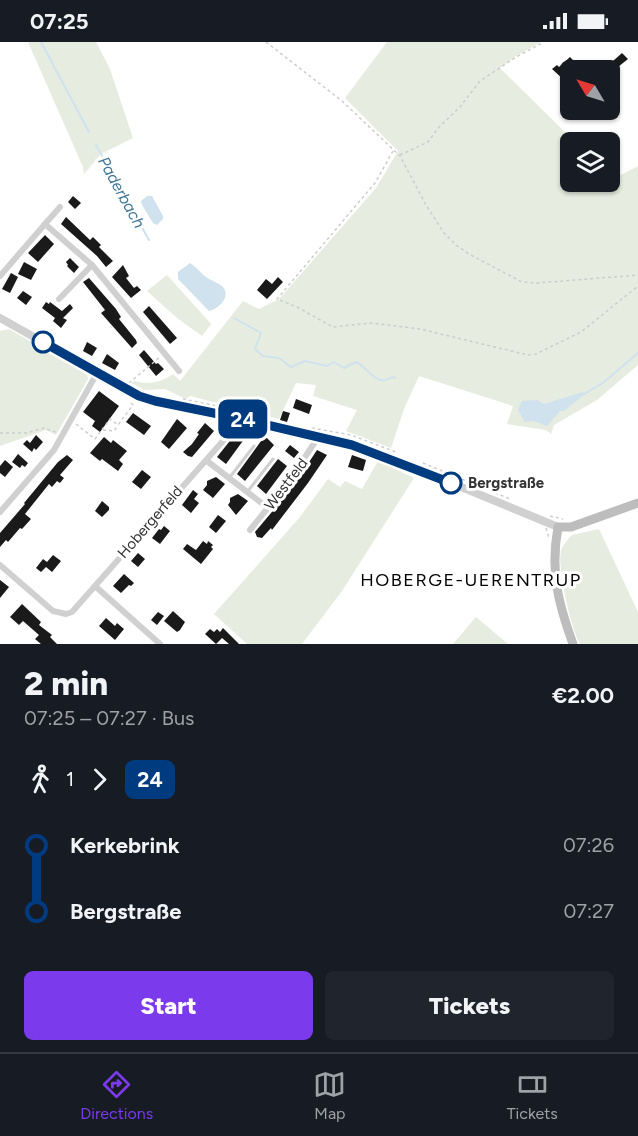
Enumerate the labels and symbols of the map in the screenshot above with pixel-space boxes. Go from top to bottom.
north arrow [560,60,620,120]
water label: Paderbach [94,153,149,231]
unlabelled marker [32,331,54,353]
line badge: 24 [216,400,270,439]
street label: Westfeld [261,454,311,514]
marker: Bergstraße [440,472,462,494]
place label: Bergstraße [468,474,545,492]
street label: Hobergerfeld [114,482,186,562]
district label: HOBERGE-UERENTRUP [360,569,582,591]

